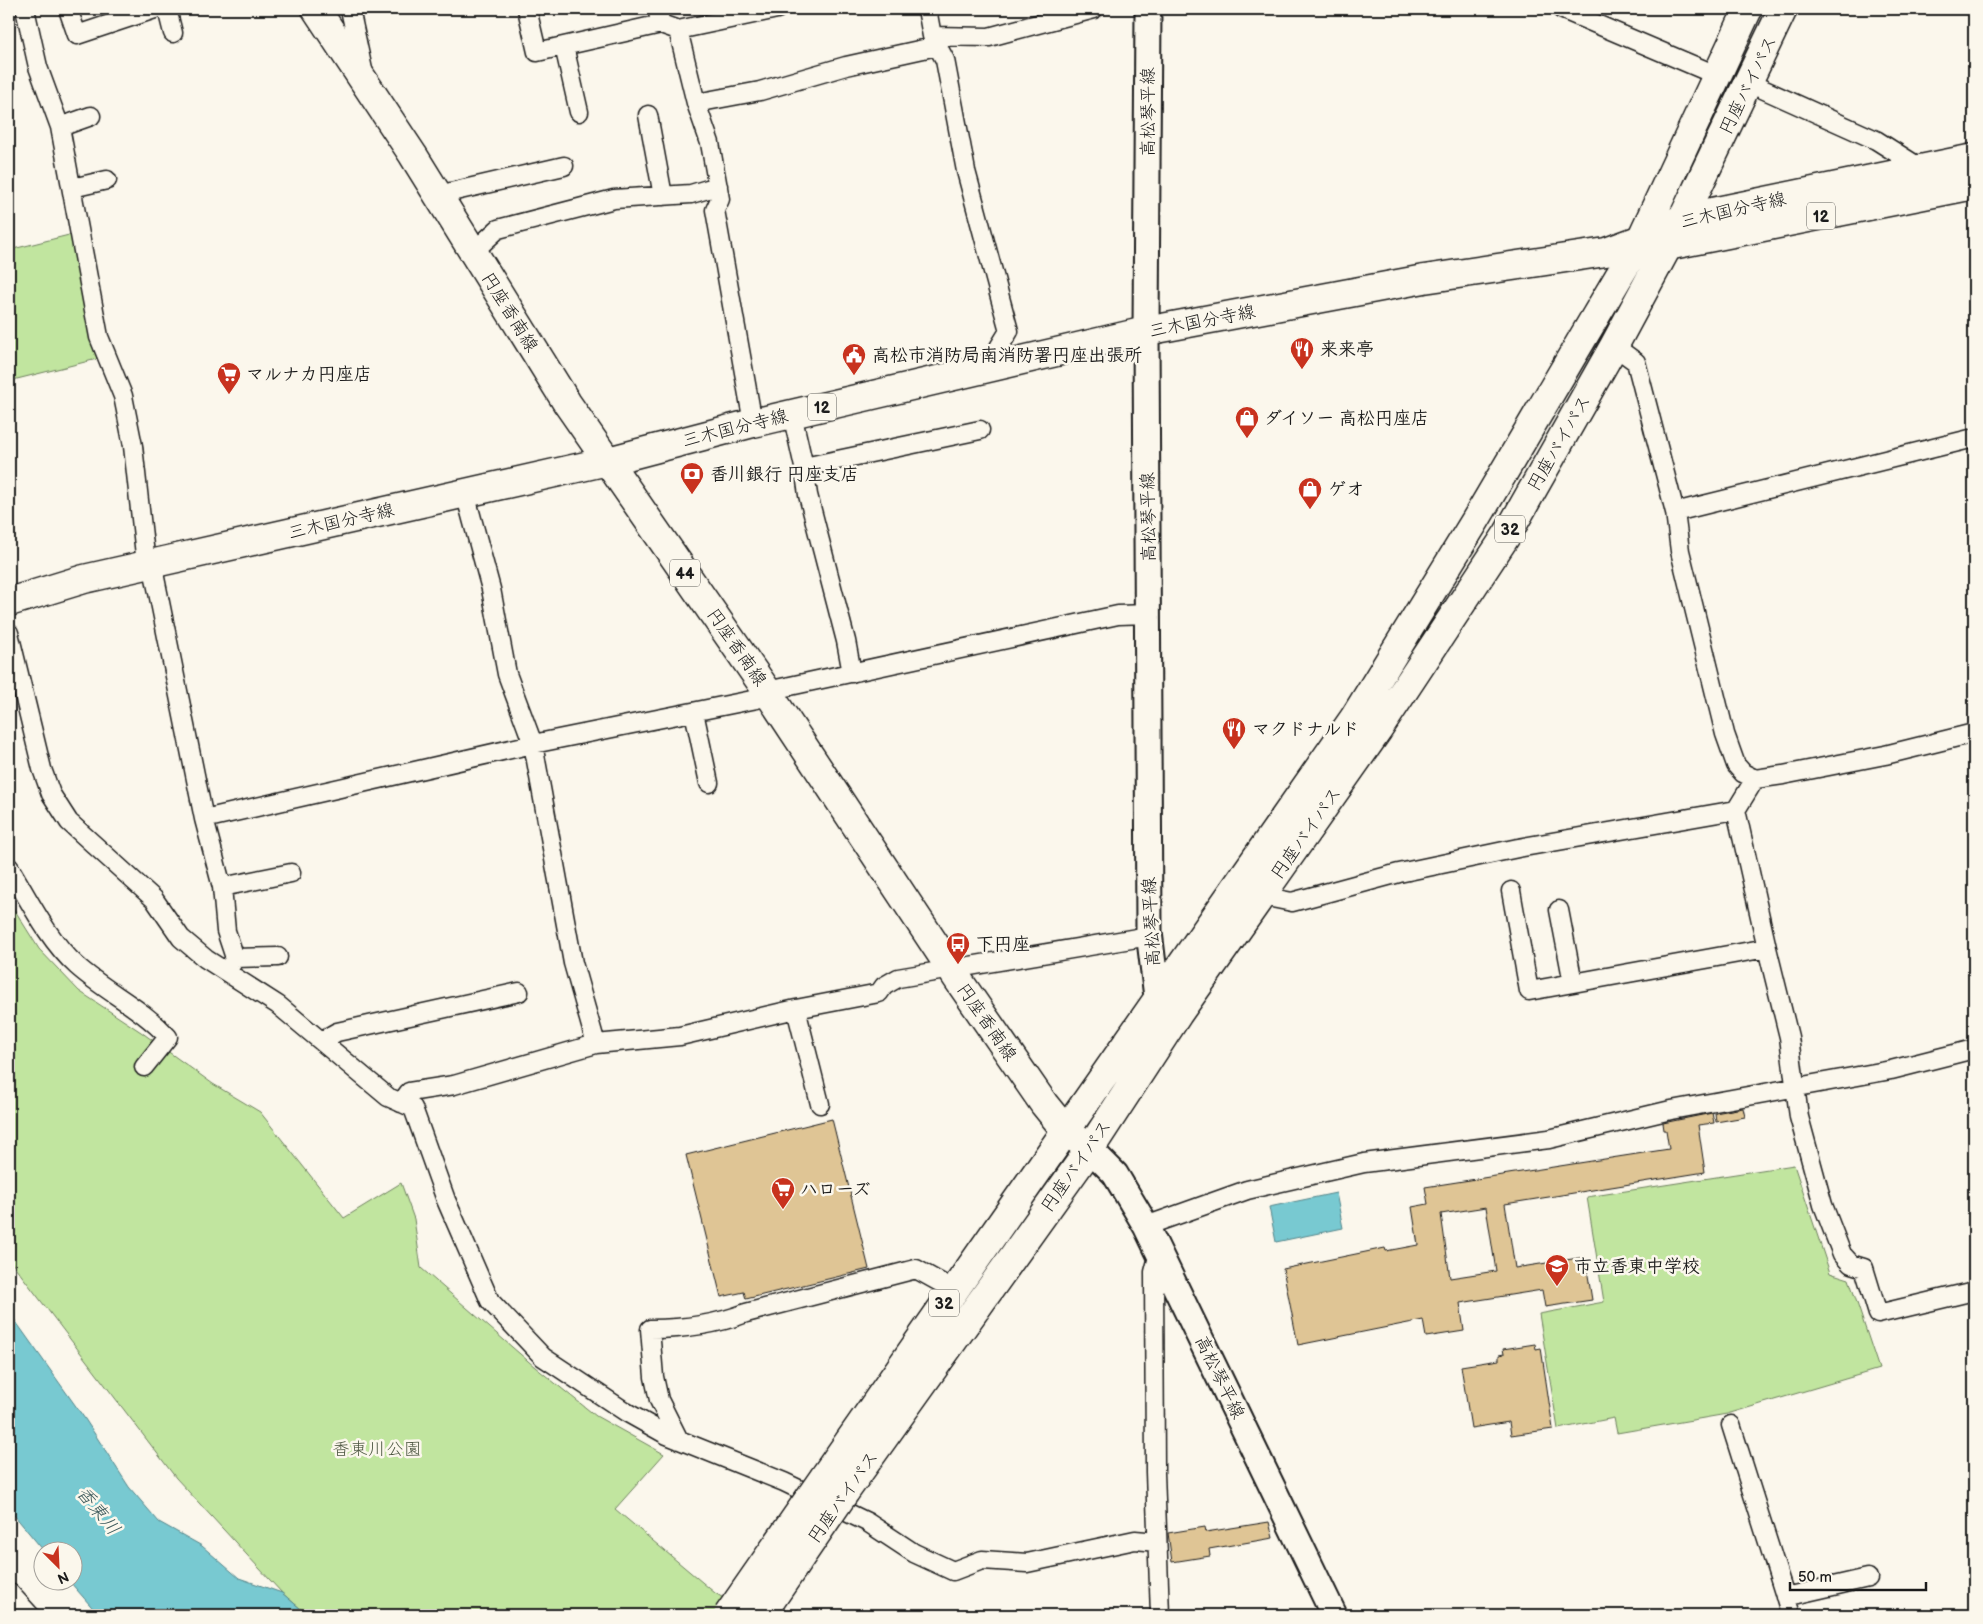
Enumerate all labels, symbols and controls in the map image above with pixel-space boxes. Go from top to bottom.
street label: 円座バイパス [1715,32,1781,138]
street label: 高松琴平線 [1138,67,1159,157]
street label: 三木国分寺線 [1678,188,1788,233]
road number: 12 [1807,202,1835,230]
street label: 円座香南線 [477,269,542,356]
street label: 三木国分寺線 [1147,301,1257,342]
restaurant icon: 来来亭 [1289,336,1315,370]
place label: 来来亭 [1320,339,1374,360]
public building icon: 高松市消防局南消防署円座出張所 [841,342,867,376]
place label: 高松市消防局南消防署円座出張所 [872,345,1142,366]
supermarket icon: マルナカ円座店 [216,361,242,395]
place label: マルナカ円座店 [246,364,372,385]
street label: 円座バイパス [1523,391,1595,495]
road number: 12 [808,394,836,421]
street label: 三木国分寺線 [680,405,790,452]
shop icon: ダイソー 高松円座店 [1234,405,1260,439]
place label: ダイソー 高松円座店 [1264,408,1429,429]
bank icon: 香川銀行 円座支店 [679,461,705,495]
place label: 香川銀行 円座支店 [710,464,859,485]
street label: 高松琴平線 [1137,472,1160,562]
shop icon: ゲオ [1297,476,1323,510]
place label: ゲオ [1328,479,1364,500]
street label: 三木国分寺線 [286,499,396,544]
road number: 32 [1495,516,1525,542]
road number: 44 [670,560,700,586]
street label: 円座香南線 [702,604,771,690]
restaurant icon: マクドナルド [1221,716,1247,750]
place label: マクドナルド [1252,719,1359,740]
street label: 円座バイパス [1267,783,1346,883]
street label: 高松琴平線 [1139,876,1164,967]
bus stop icon: 下円座 [945,931,971,965]
place label: 下円座 [976,934,1030,955]
street label: 円座香南線 [952,979,1021,1065]
street label: 円座バイパス [1037,1116,1116,1216]
supermarket icon: ハローズ [770,1176,796,1210]
place label: ハローズ [800,1179,871,1200]
school or university icon: 市立香東中学校 [1544,1253,1570,1287]
place label: 市立香東中学校 [1574,1256,1700,1277]
road number: 32 [929,1290,959,1316]
street label: 高松琴平線 [1190,1332,1249,1422]
park label: 香東川公園 [332,1439,422,1460]
street label: 円座バイパス [804,1447,883,1547]
water label: 香東川 [71,1482,125,1540]
north arrow [32,1542,82,1592]
scale bar [1790,1559,1927,1591]
text: N [55,1568,71,1587]
text: 50 m [1798,1568,1832,1587]

